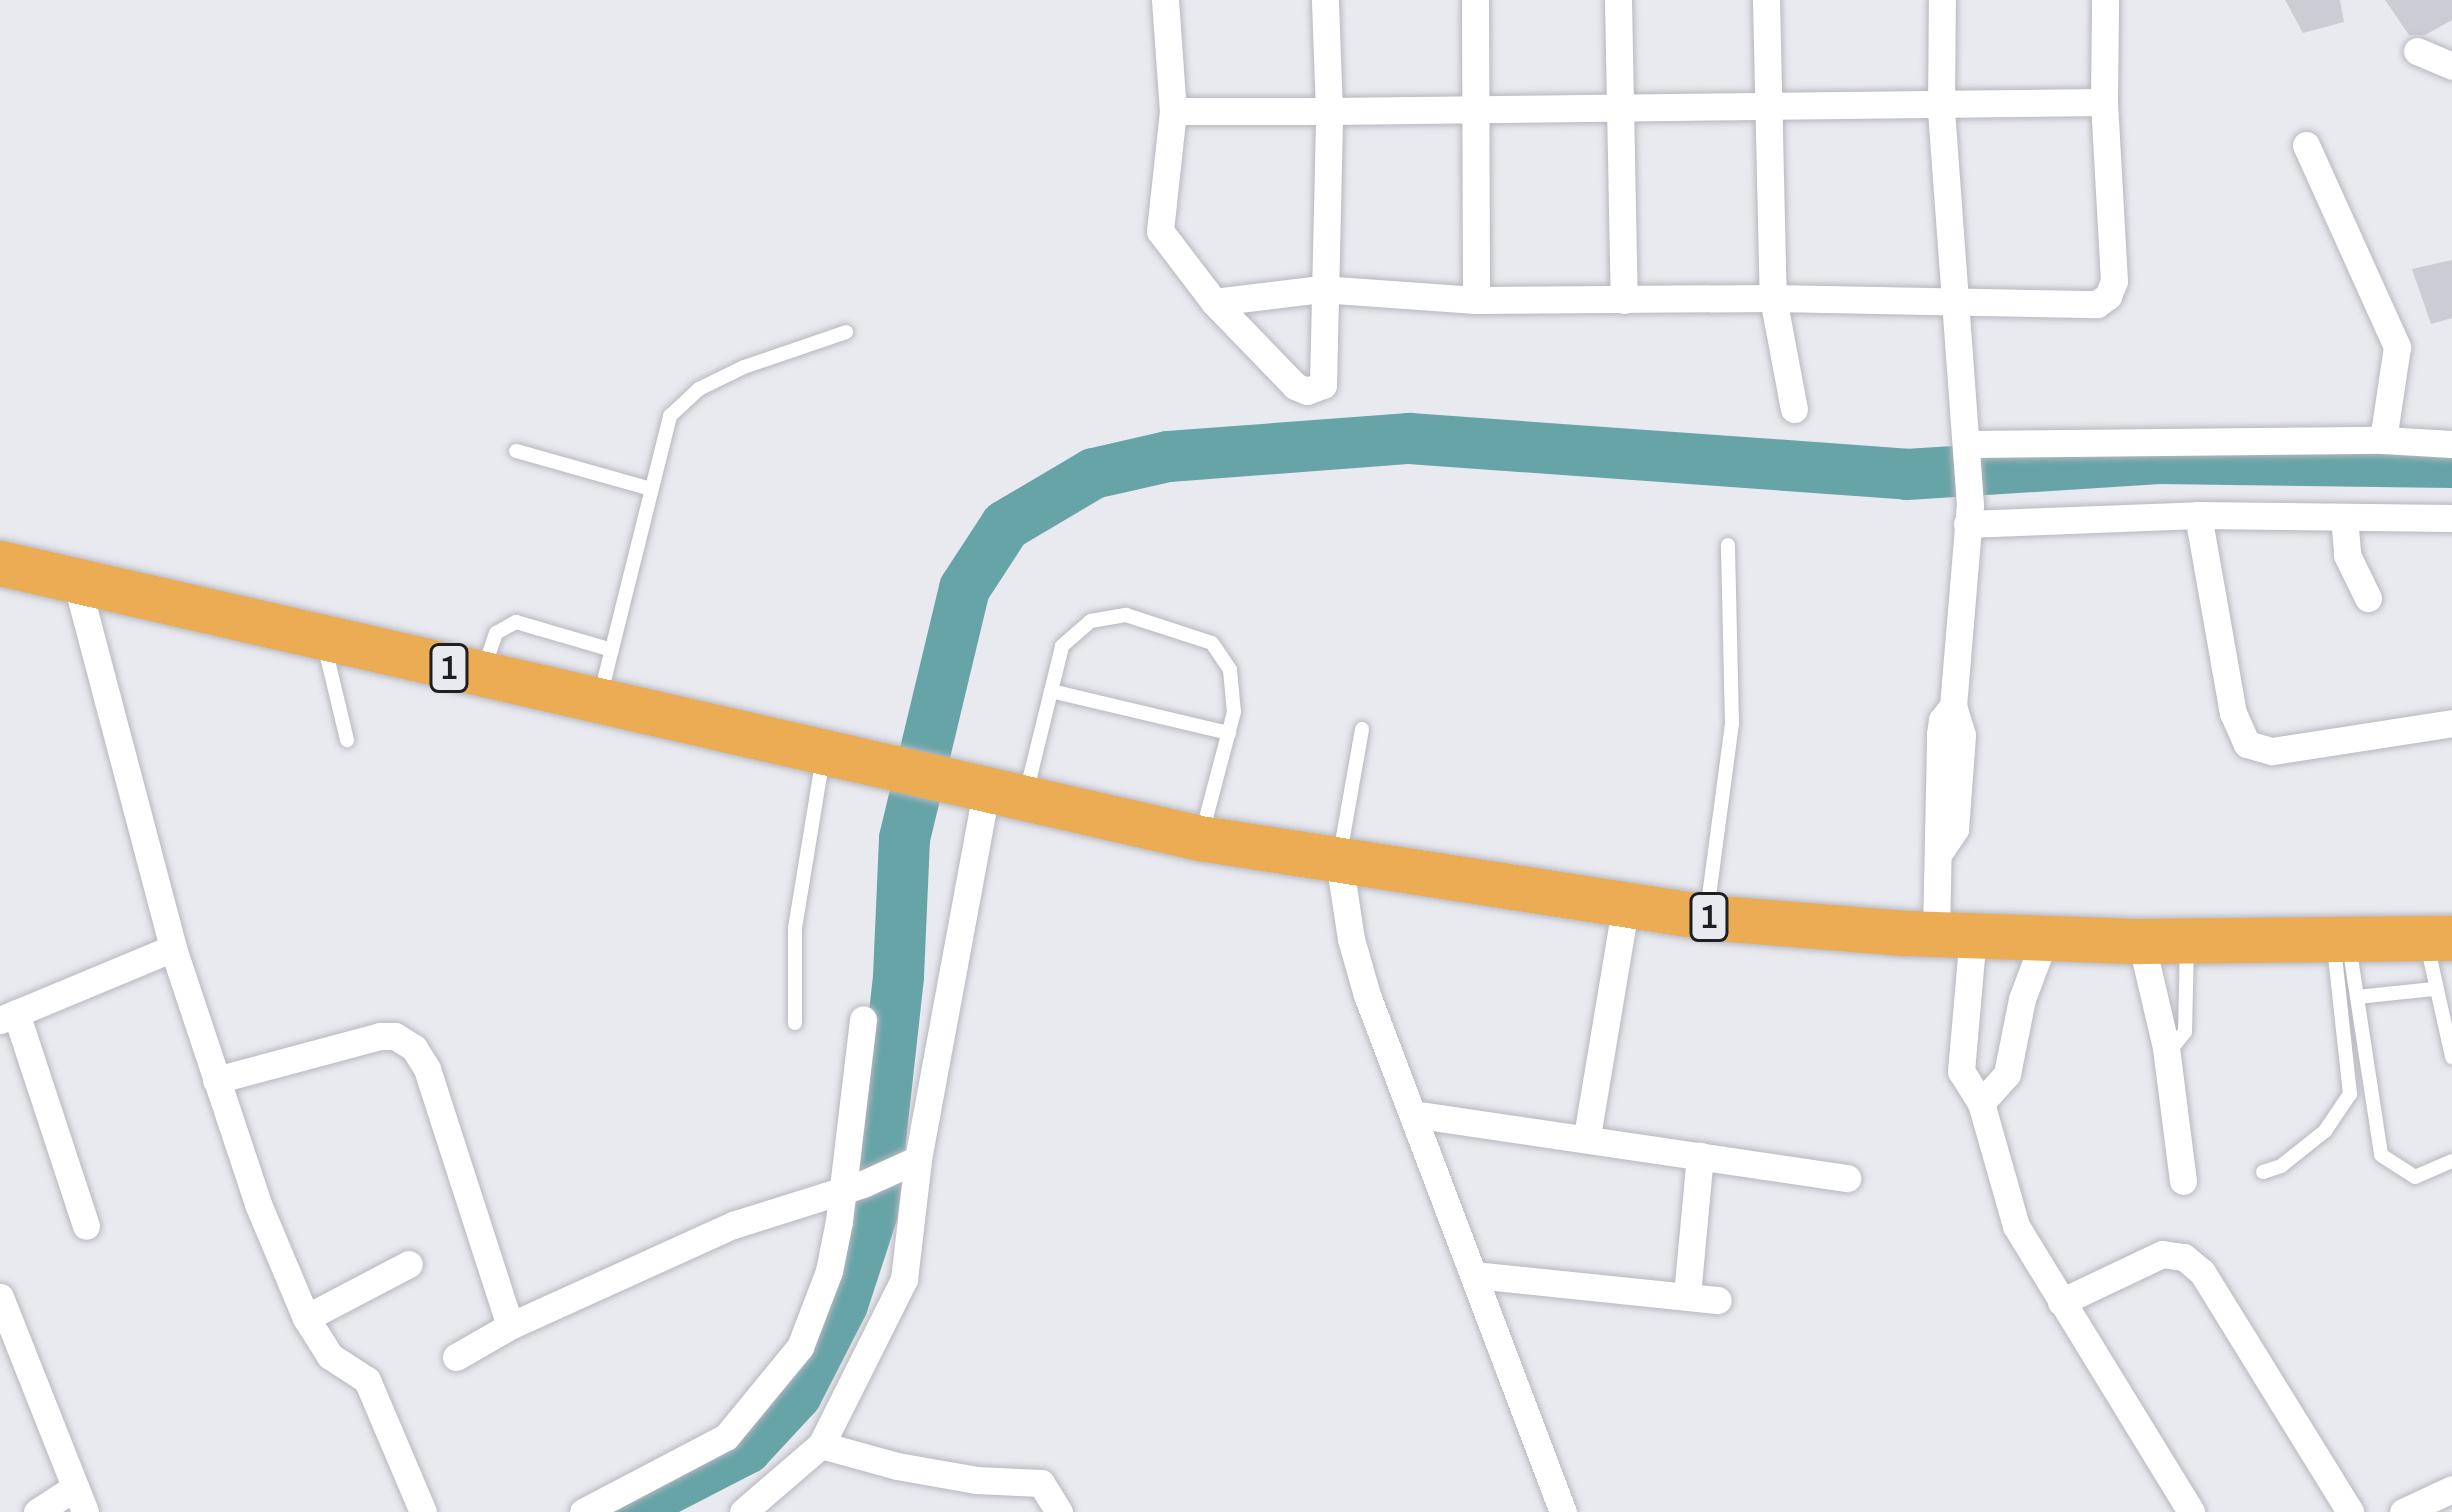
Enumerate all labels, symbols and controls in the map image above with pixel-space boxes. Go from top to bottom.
road number: 1 [428,641,470,695]
road number: 1 [1688,890,1730,944]

